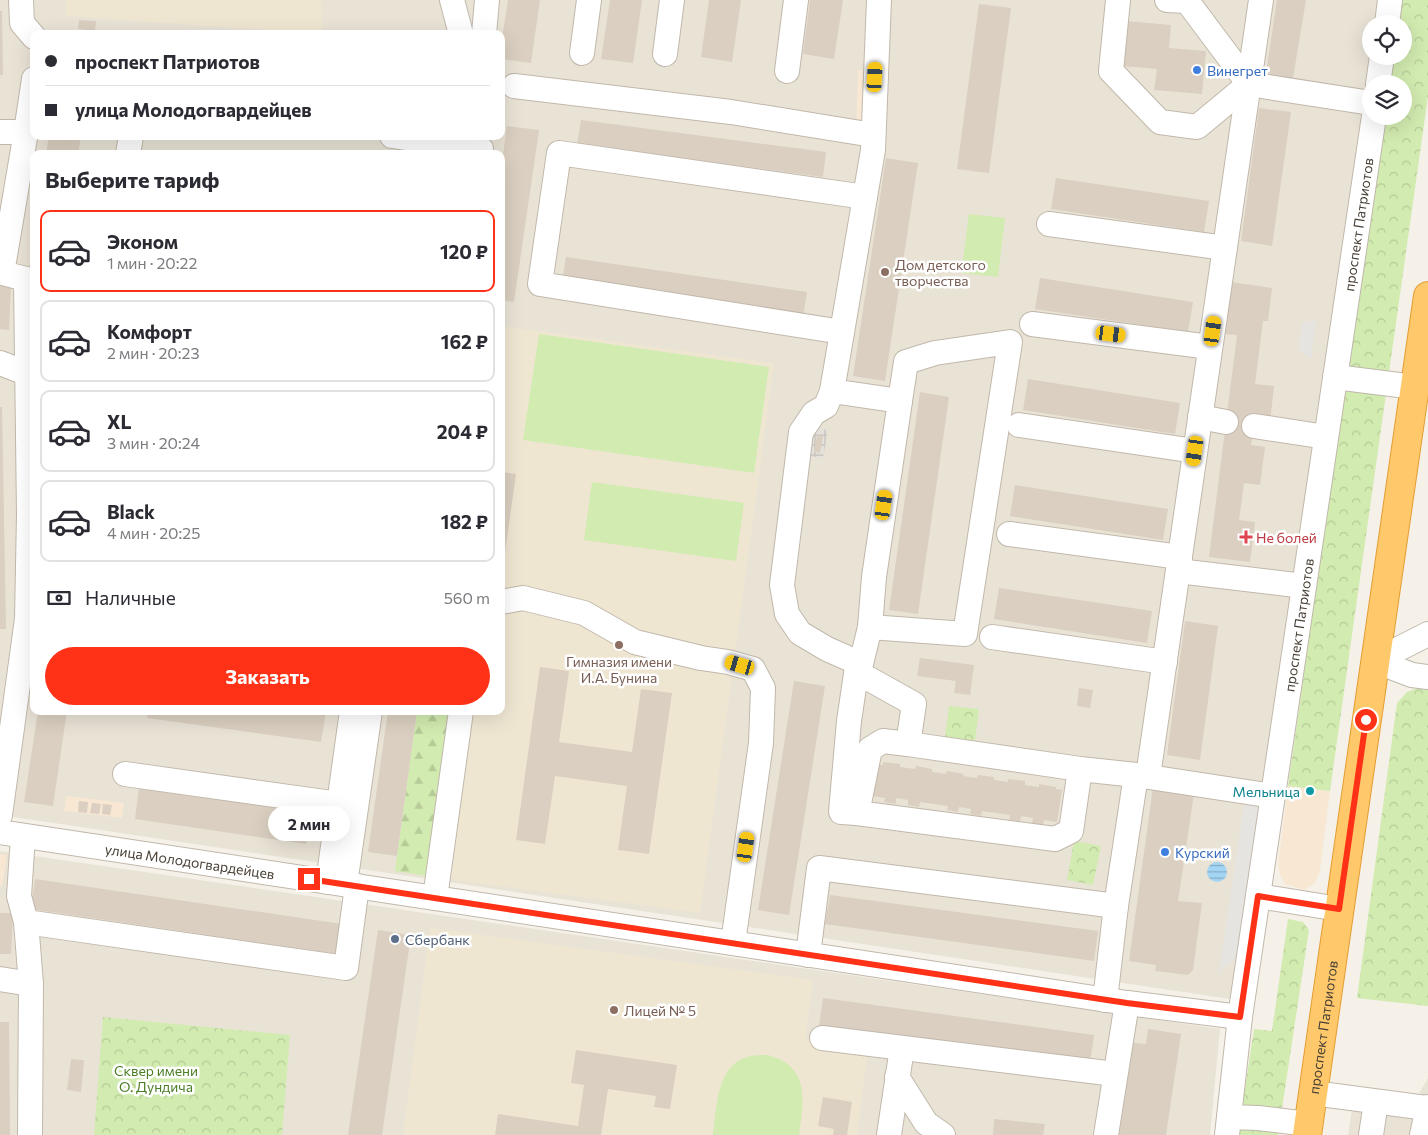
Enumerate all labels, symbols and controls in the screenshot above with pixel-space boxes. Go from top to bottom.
map controls [1362,15,1412,125]
button: locate [1362,15,1412,65]
text: проспект Патриотов [75,50,260,73]
car [866,62,883,92]
place label: Винегрет [1207,62,1268,79]
marker: Винегрет [1191,64,1203,76]
button: layers [1362,75,1412,125]
text: улица Молодогвардейцев [75,98,312,121]
street label: проспект Патриотов [1340,157,1376,292]
text: Выберите тариф [45,166,219,193]
icon: car [47,229,92,274]
text: Эконом [107,230,178,253]
text: 120 ₽ [440,240,488,263]
text: 1 мин · 20:22 [107,253,197,272]
place label: Дом детского творчества [895,256,986,289]
marker: Дом детского творчества [879,266,891,278]
car [1203,315,1222,347]
icon: car [47,319,92,364]
text: Комфорт [107,320,192,343]
car [1095,325,1126,343]
text: 162 ₽ [441,330,488,353]
text: 2 мин · 20:23 [107,343,200,362]
icon: car [47,409,92,454]
text: XL [107,410,132,433]
text: 204 ₽ [437,420,488,443]
text: 3 мин · 20:24 [107,433,200,452]
car [1185,435,1204,467]
car [874,489,893,521]
icon: car [47,499,92,544]
text: Black [107,500,155,523]
text: 182 ₽ [441,510,488,533]
text: 4 мин · 20:25 [107,523,200,542]
place label: Не болей [1256,529,1317,546]
marker: Не болей [1240,531,1252,543]
street label: проспект Патриотов [1280,557,1317,693]
icon: cash [45,584,73,612]
text: Наличные [85,586,176,609]
text: 560 m [444,588,490,607]
marker: Гимназия имени И.А. Бунина [613,639,625,651]
button: Заказать [45,647,490,705]
place label: Гимназия имени И.А. Бунина [566,653,672,686]
car [723,654,756,676]
route start [1355,709,1377,731]
place label: Мельница [1233,783,1300,800]
marker: Мельница [1304,785,1316,797]
callout: 2 мин [268,806,350,842]
text: 2 мин [288,814,330,833]
car [736,831,755,863]
street label: улица Молодогвардейцев [104,840,276,882]
place label: Курский [1175,844,1230,861]
marker: Курский [1159,846,1171,858]
route end [298,868,320,890]
place label: Сбербанк [405,931,470,948]
marker: Сбербанк [389,933,401,945]
street label: проспект Патриотов [1305,959,1341,1095]
place label: Лицей № 5 [624,1002,696,1019]
marker: Лицей № 5 [608,1004,620,1016]
park label: Сквер имени О. Дундича [114,1062,198,1095]

